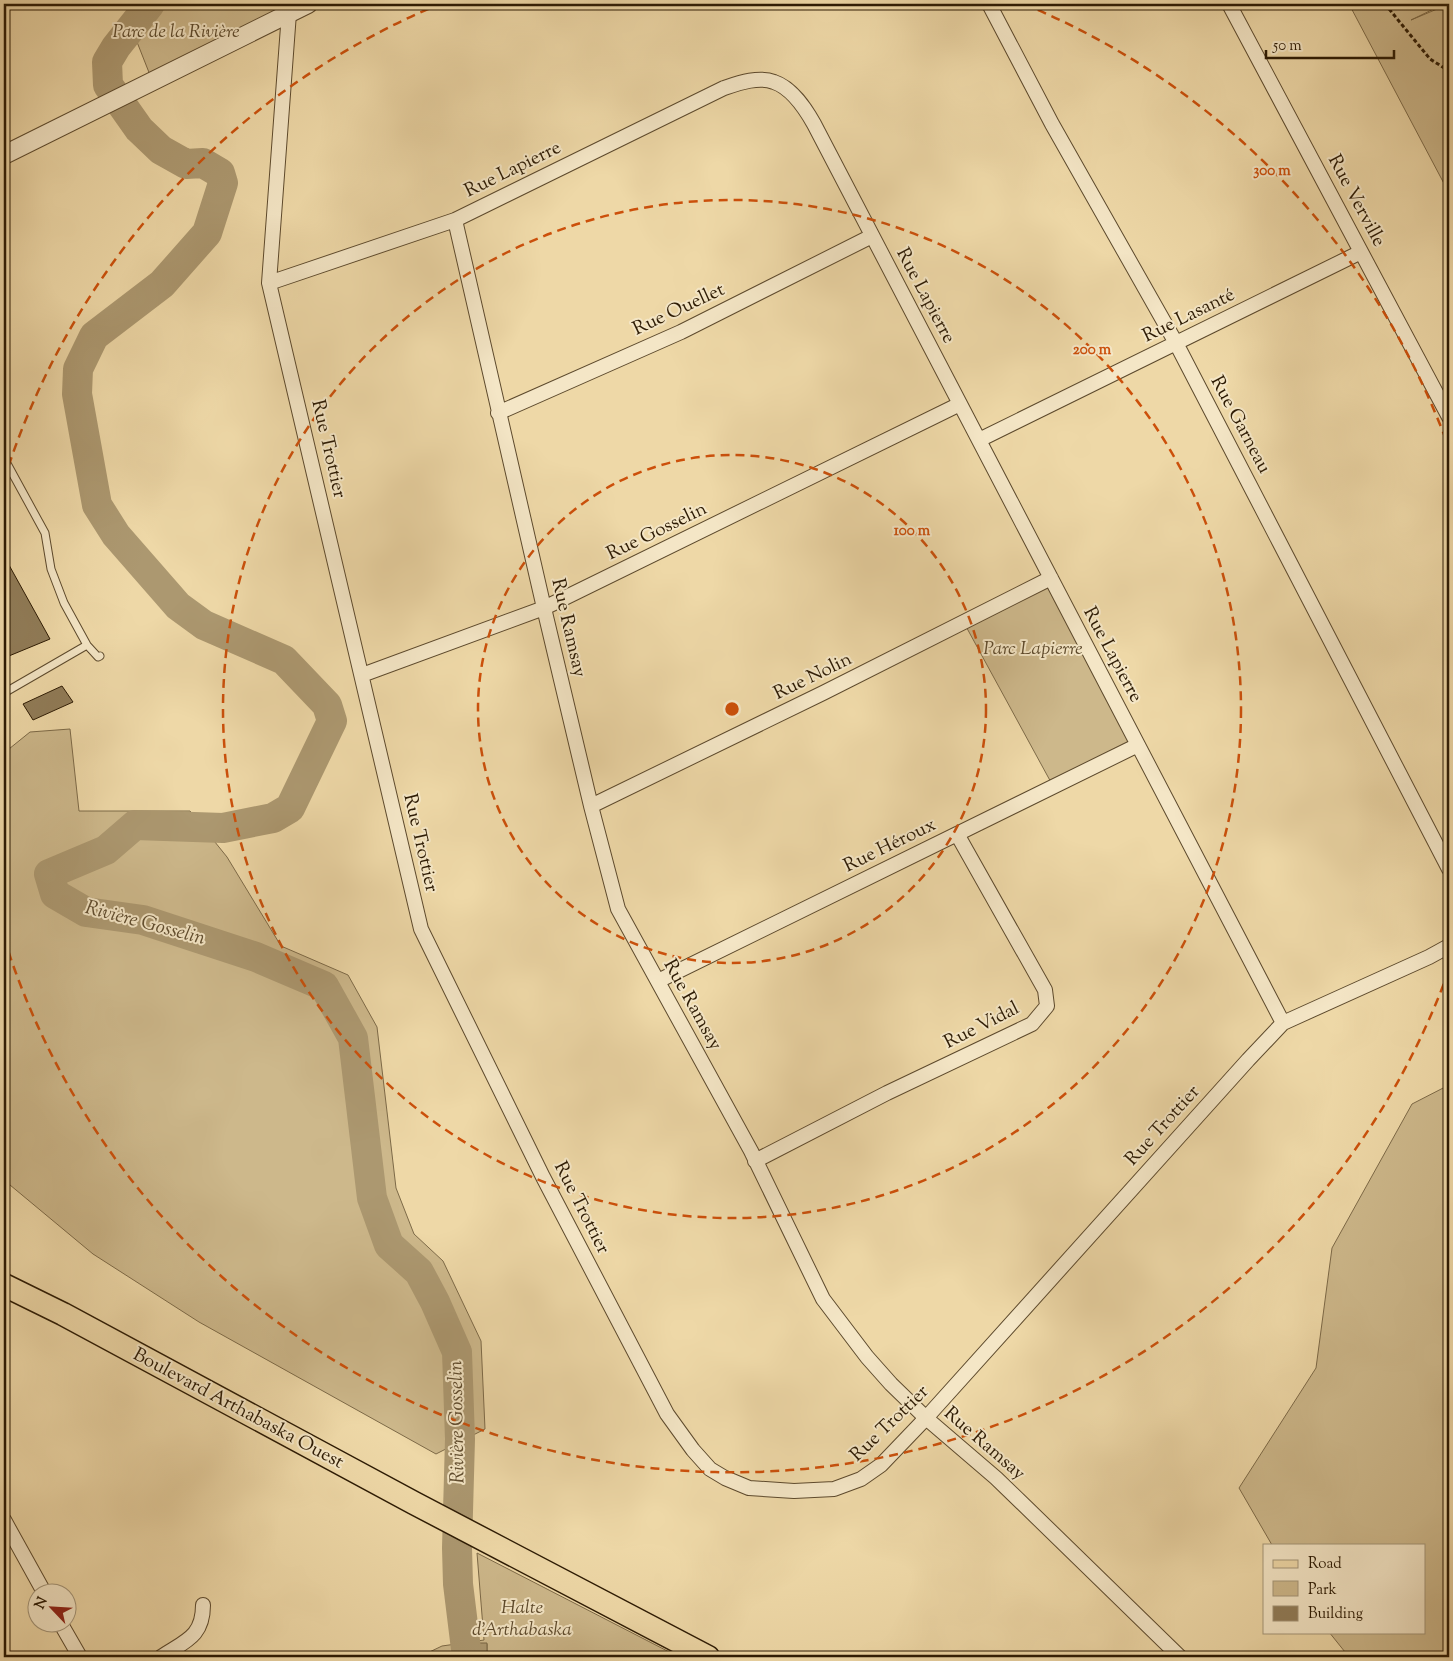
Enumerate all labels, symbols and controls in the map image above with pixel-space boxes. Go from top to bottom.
park label: Parc de la Rivière [112,19,240,46]
scale bar [1266,28,1393,60]
text: 50 m [1272,36,1302,57]
street label: Rue Lapierre [460,135,566,205]
street label: Rue Verville [1320,150,1392,252]
text: 300 m [1253,161,1291,182]
street label: Rue Lapierre [888,243,962,349]
street label: Rue Ouellet [629,277,730,343]
street label: Rue Lasanté [1138,282,1240,350]
text: 200 m [1073,340,1112,361]
street label: Rue Garneau [1203,371,1277,479]
street label: Rue Trottier [304,397,352,501]
street label: Rue Gosselin [602,496,712,568]
text: 100 m [894,521,931,542]
street label: Rue Ramsay [544,576,593,681]
street label: Rue Lapierre [1075,602,1149,708]
park label: Parc Lapierre [983,636,1083,663]
street label: Rue Nolin [769,646,857,708]
centre of rings [723,700,741,718]
street label: Rue Trottier [396,791,444,895]
street label: Rue Héroux [839,812,941,880]
water label: Rivière Gosselin [82,894,209,954]
street label: Rue Ramsay [656,955,728,1056]
street label: Rue Vidal [940,996,1024,1056]
street label: Rue Trottier [1119,1080,1207,1172]
street label: Rue Trottier [546,1157,616,1259]
street label: Boulevard Arthabaska Ouest [128,1342,349,1476]
water label: Rivière Gosselin [442,1360,474,1484]
street label: Rue Trottier [845,1379,935,1469]
street label: Rue Ramsay [937,1401,1031,1487]
legend [1263,1544,1426,1634]
text: Road [1308,1554,1342,1575]
text: Park [1308,1580,1337,1601]
north arrow [28,1584,78,1634]
text: N [31,1594,53,1613]
park label: Halte d'Arthabaska [472,1595,572,1644]
text: Building [1308,1604,1363,1625]

